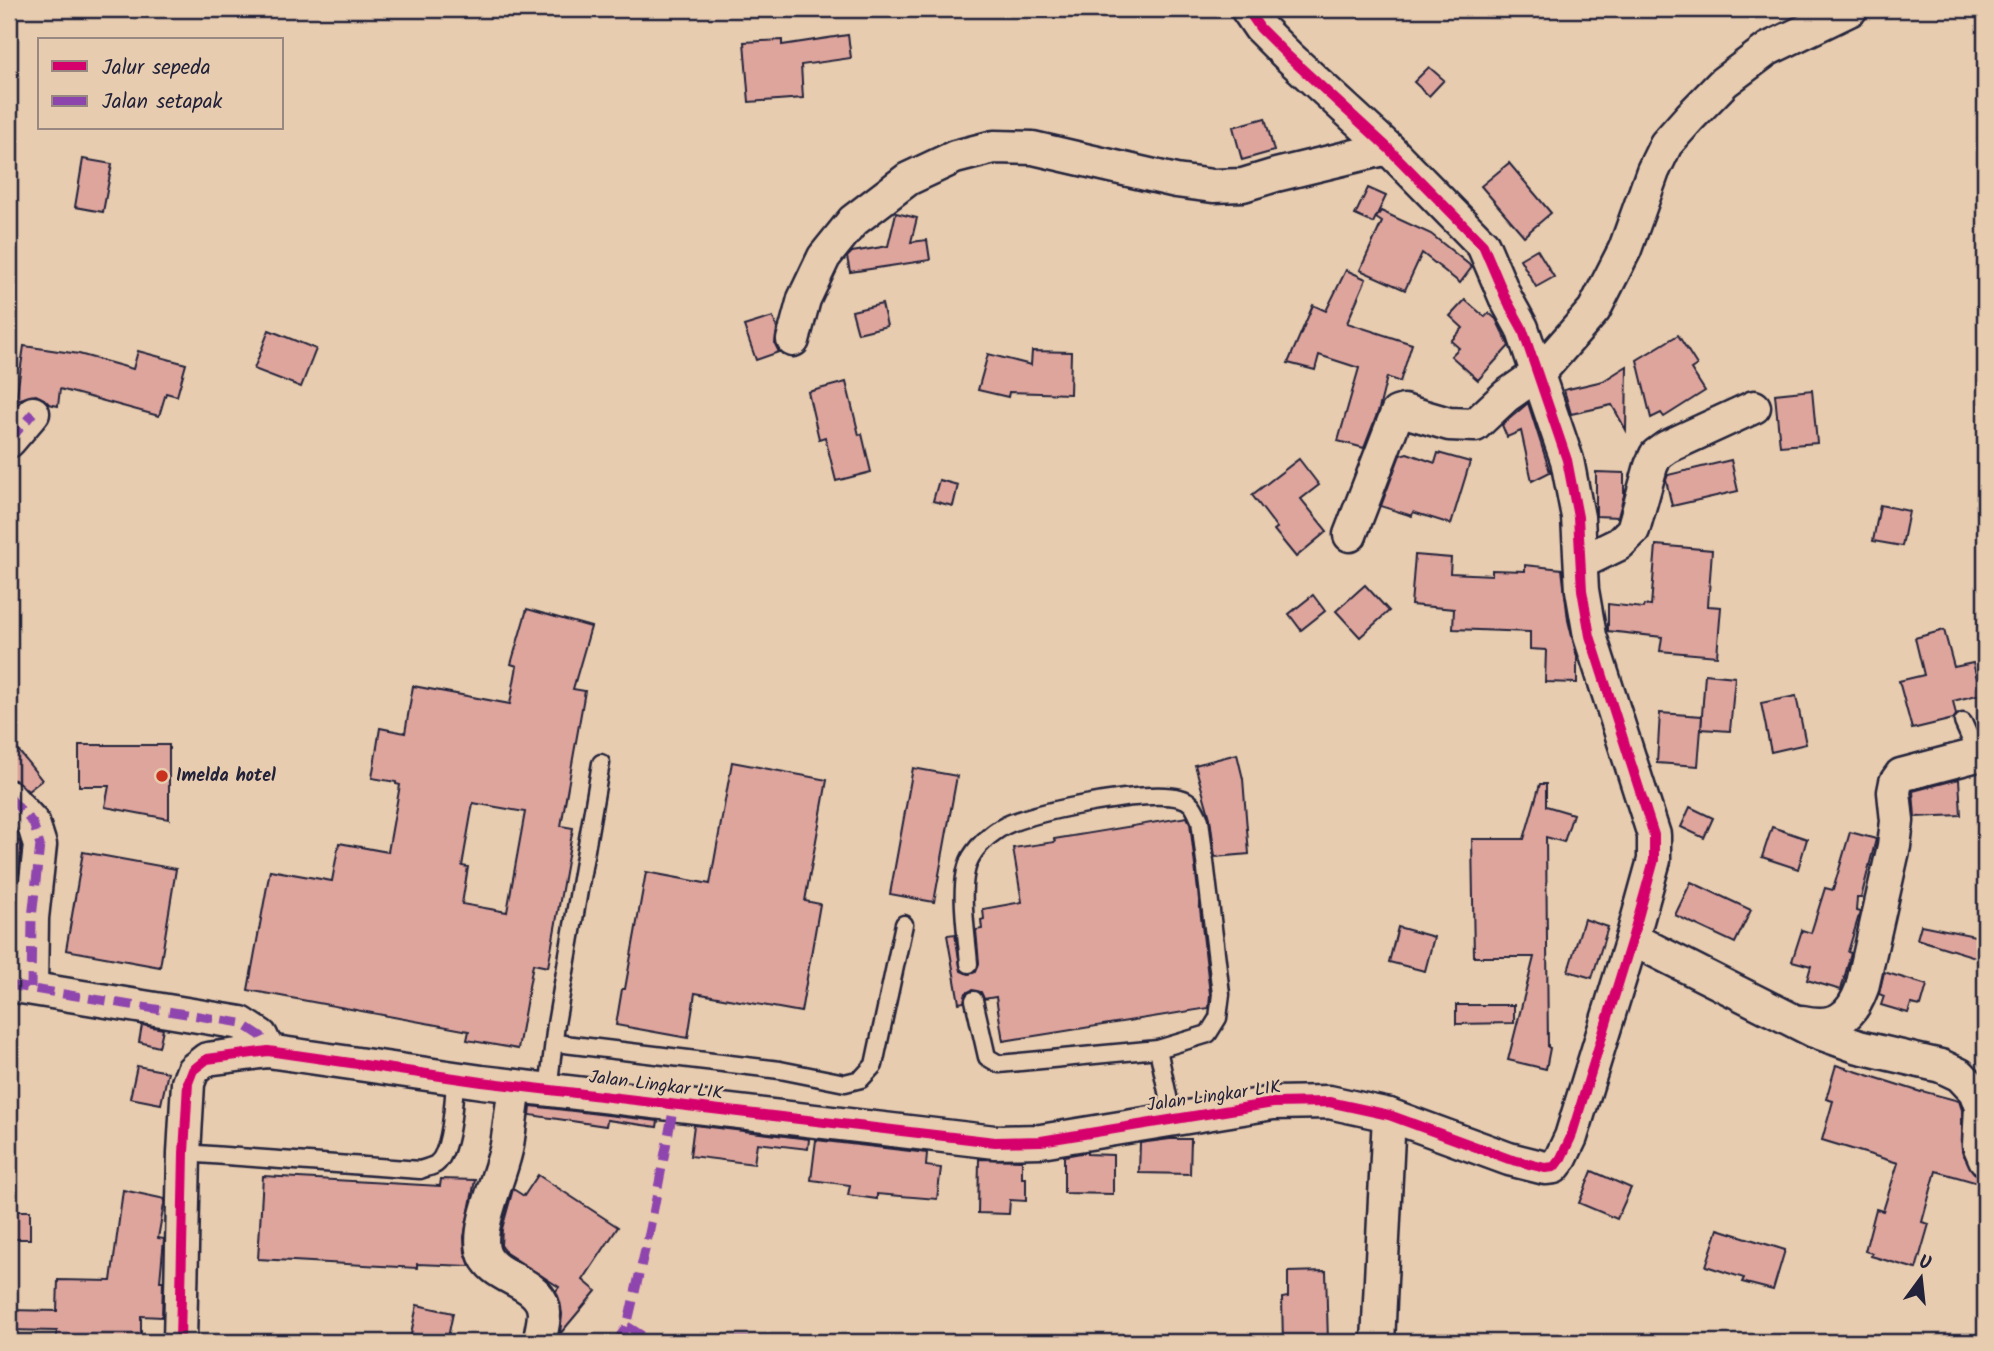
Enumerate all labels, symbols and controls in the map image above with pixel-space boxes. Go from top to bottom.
legend [38,38,284,130]
text: Jalur sepeda [102,52,211,85]
text: Jalan setapak [102,86,223,119]
place label: Imelda hotel [176,762,276,791]
marker: Imelda hotel [154,768,170,784]
street label: Jalan Lingkar LIK [587,1063,725,1109]
street label: Jalan Lingkar LIK [1145,1073,1283,1121]
north arrow [1885,1242,1955,1312]
text: U [1916,1248,1935,1280]

